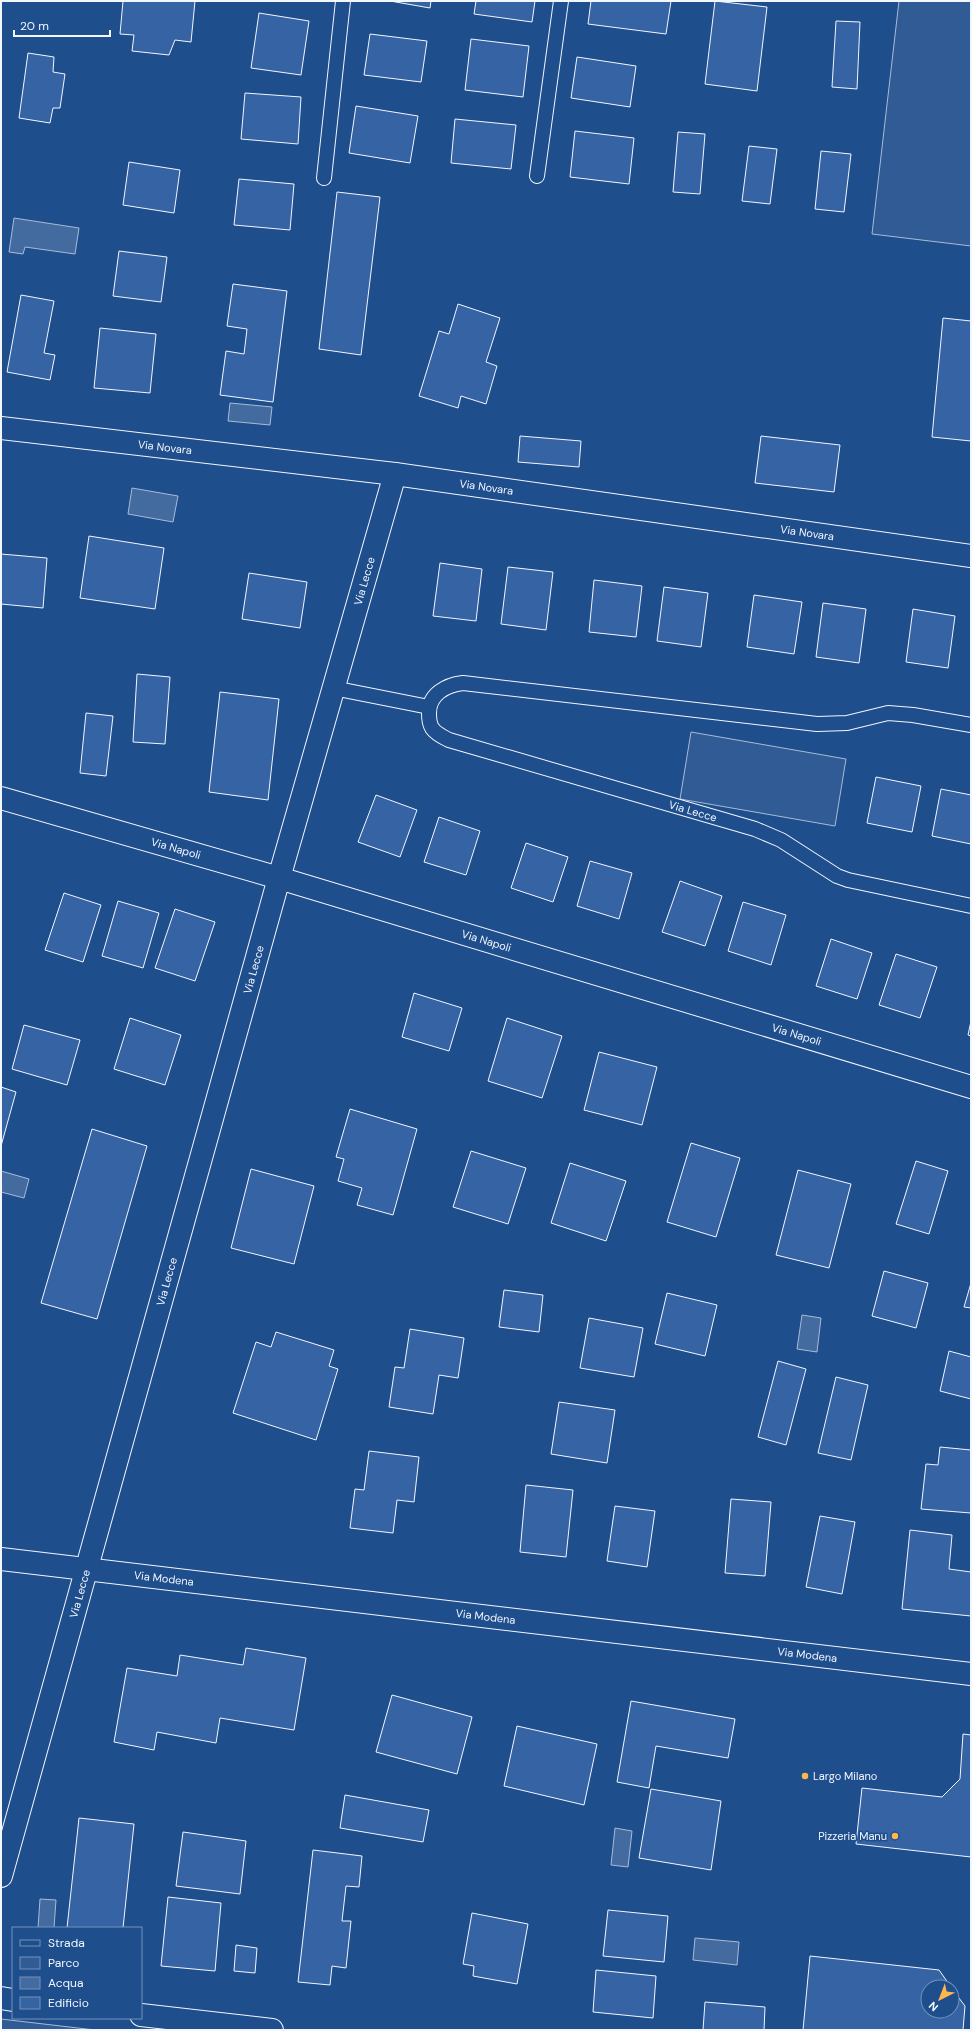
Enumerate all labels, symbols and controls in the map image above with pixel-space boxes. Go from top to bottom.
scale bar [14,12,110,38]
text: 20 m [20,18,49,34]
street label: Via Novara [137,437,193,457]
street label: Via Novara [459,476,514,498]
street label: Via Novara [779,522,835,543]
street label: Via Lecce [351,555,378,607]
street label: Via Lecce [667,797,719,825]
street label: Via Napoli [149,835,202,862]
street label: Via Napoli [460,927,513,955]
street label: Via Lecce [240,944,267,995]
street label: Via Napoli [770,1020,823,1048]
street label: Via Lecce [153,1256,180,1307]
street label: Via Lecce [66,1568,93,1620]
street label: Via Modena [133,1568,195,1589]
street label: Via Modena [455,1606,516,1627]
street label: Via Modena [777,1644,838,1665]
place label: Largo Milano [813,1769,877,1783]
marker: Largo Milano [800,1771,810,1781]
place label: Pizzeria Manu [818,1829,887,1843]
marker: Pizzeria Manu [890,1831,900,1841]
legend [12,1927,142,2019]
text: Strada [48,1935,85,1951]
text: Parco [48,1955,79,1971]
text: Acqua [48,1975,83,1991]
north arrow [920,1979,960,2019]
text: Edificio [48,1995,89,2011]
text: N [926,1999,941,2014]

